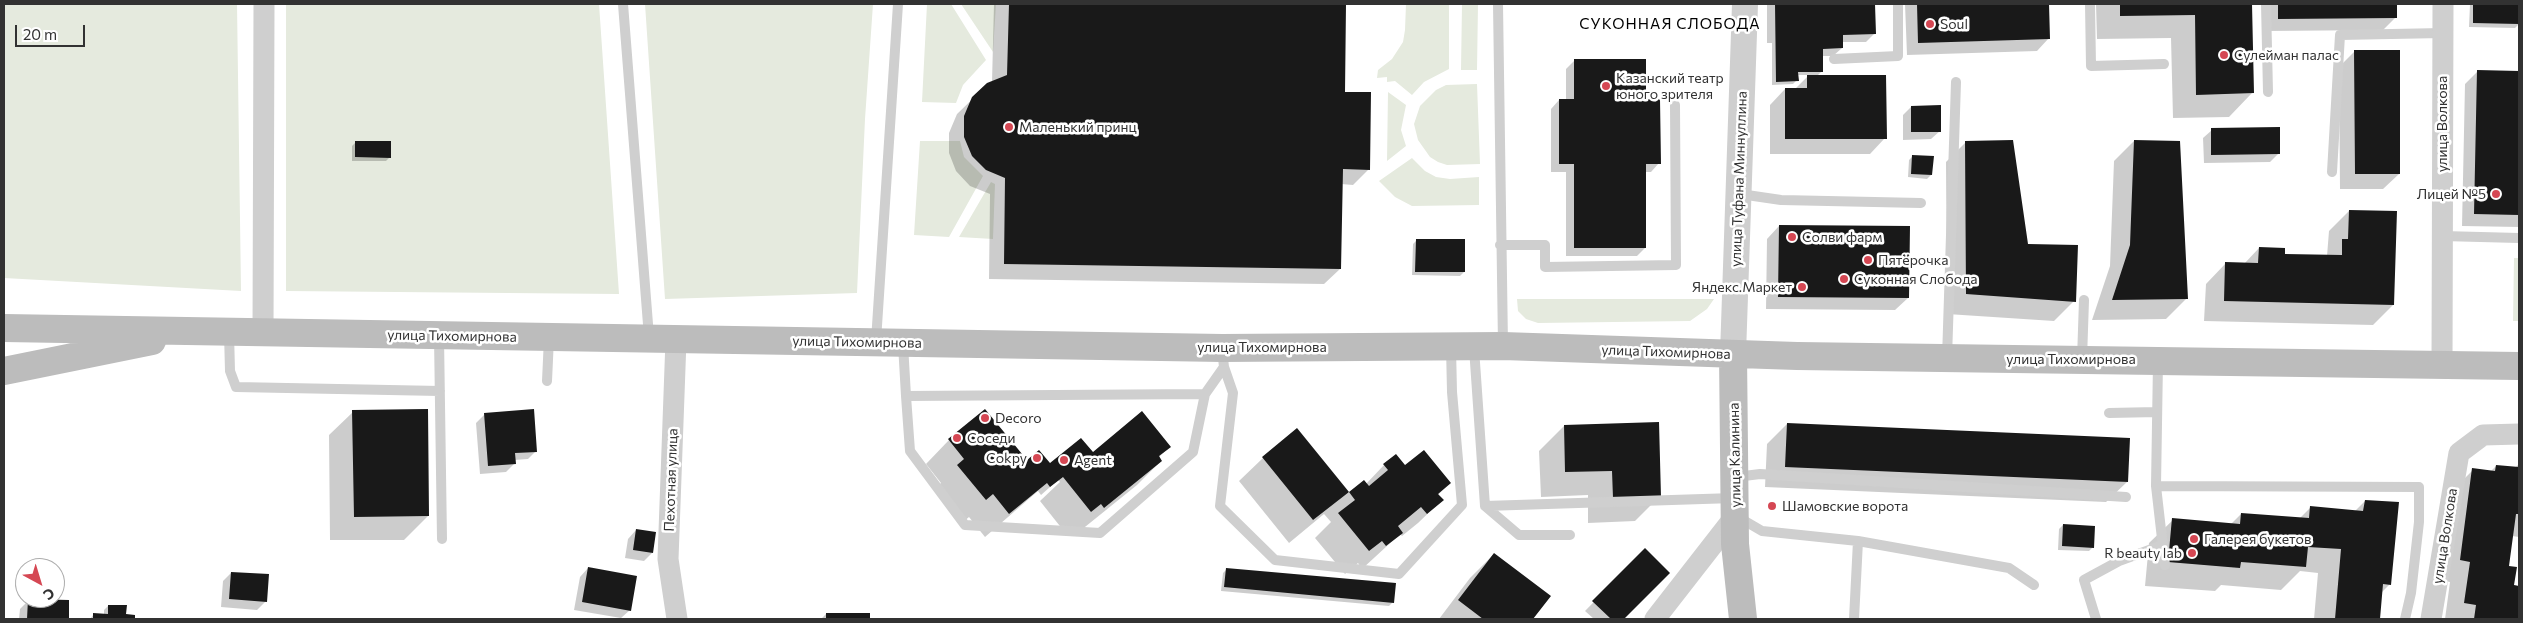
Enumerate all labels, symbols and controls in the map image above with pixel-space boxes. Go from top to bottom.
scale bar [18,15,88,47]
district label: СУКОННАЯ СЛОБОДА [1577,15,1763,33]
place label: Soul [1940,16,1968,32]
marker: Soul [1924,18,1936,30]
text: 20 m [23,25,57,43]
place label: Сулейман палас [2234,47,2339,63]
marker: Сулейман палас [2218,49,2230,61]
place label: Казанский театр юного зрителя [1616,70,1724,102]
street label: улица Волкова [2434,76,2450,172]
marker: Казанский театр юного зрителя [1600,80,1612,92]
street label: улица Туфана Миннуллина [1728,91,1750,267]
place label: Маленький принц [1019,119,1137,135]
marker: Маленький принц [1003,121,1015,133]
place label: Лицей №5 [2417,186,2486,202]
marker: Лицей №5 [2490,188,2502,200]
place label: Солви фарм [1802,229,1883,245]
marker: Солви фарм [1786,231,1798,243]
place label: Пятёрочка [1878,252,1948,268]
marker: Пятёрочка [1862,254,1874,266]
place label: Суконная Слобода [1854,271,1978,287]
marker: Суконная Слобода [1838,273,1850,285]
place label: Яндекс.Маркет [1692,279,1792,295]
marker: Яндекс.Маркет [1796,281,1808,293]
street label: улица Тихомирнова [387,326,517,346]
street label: улица Тихомирнова [792,332,922,352]
street label: улица Тихомирнова [1197,339,1327,355]
street label: улица Тихомирнова [1601,341,1731,363]
street label: улица Тихомирнова [2006,351,2136,367]
street label: улица Калинина [1726,402,1744,508]
place label: Decoro [995,410,1042,426]
marker: Decoro [979,412,991,424]
street label: Пехотная улица [661,428,681,532]
place label: Соседи [967,430,1015,446]
marker: Соседи [951,432,963,444]
place label: Cokpy [986,450,1027,466]
marker: Cokpy [1031,452,1043,464]
place label: Agent [1074,452,1112,468]
marker: Agent [1058,454,1070,466]
street label: улица Волкова [2429,487,2461,585]
place label: Шамовские ворота [1782,498,1908,514]
marker: Шамовские ворота [1766,500,1778,512]
place label: Галерея букетов [2204,531,2311,547]
marker: Галерея букетов [2188,533,2200,545]
place label: R beauty lab [2104,545,2182,561]
marker: R beauty lab [2186,547,2198,559]
north arrow [15,558,65,608]
text: С [40,585,58,604]

